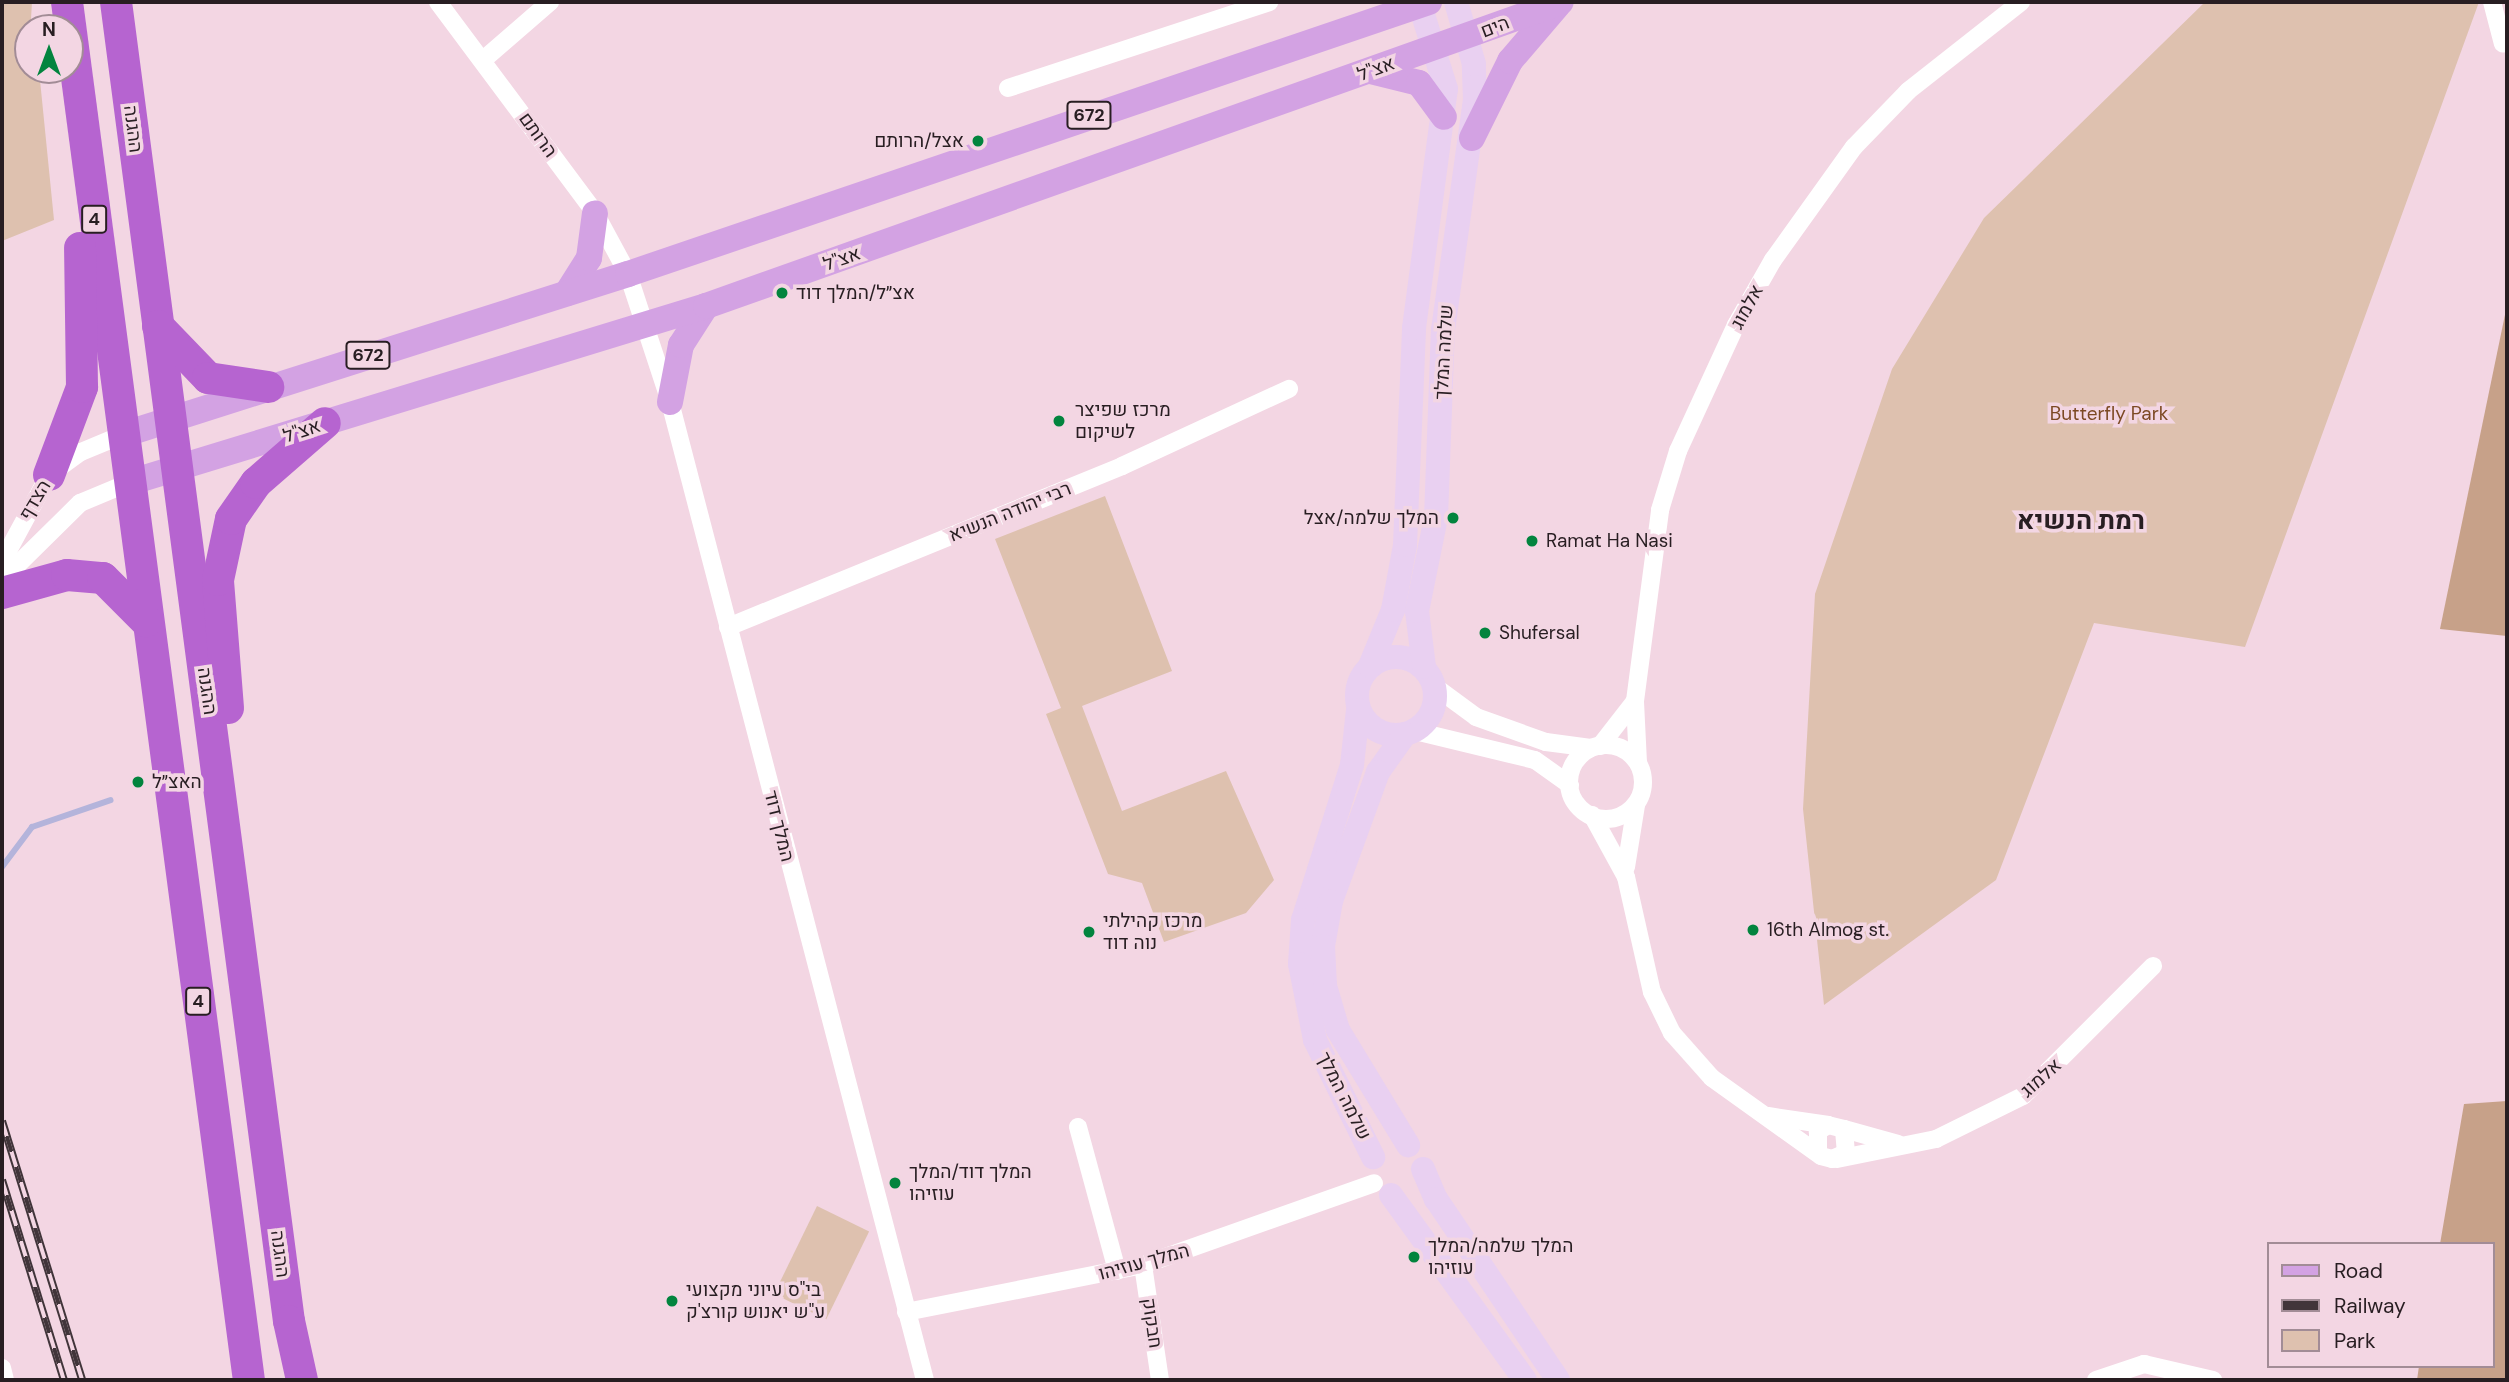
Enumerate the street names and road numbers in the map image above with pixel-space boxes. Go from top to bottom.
street label: הים [1477,11,1513,43]
street label: אצ"ל [1354,52,1398,86]
road number: 672 [1066,100,1112,130]
street label: ההגנה [119,104,147,154]
street label: הרותם [514,108,562,162]
road number: 4 [80,204,108,233]
street label: אצ"ל [820,242,864,276]
street label: אלמוג [1726,281,1768,333]
street label: שלמה המלך [1430,304,1458,400]
road number: 672 [345,340,391,370]
street label: אצ"ל [280,414,324,448]
street label: הצדף [14,476,56,524]
street label: רבי יהודה הנשיא [946,477,1074,547]
street label: ההגנה [192,666,222,716]
street label: המלך דוד [759,788,799,864]
road number: 4 [184,986,212,1016]
street label: שלמה המלך [1312,1048,1376,1144]
street label: אלמוג [2016,1054,2066,1102]
street label: ההגנה [266,1229,294,1279]
street label: המלך עוזיהו [1096,1239,1192,1285]
street label: חבקוק [1137,1296,1167,1350]

